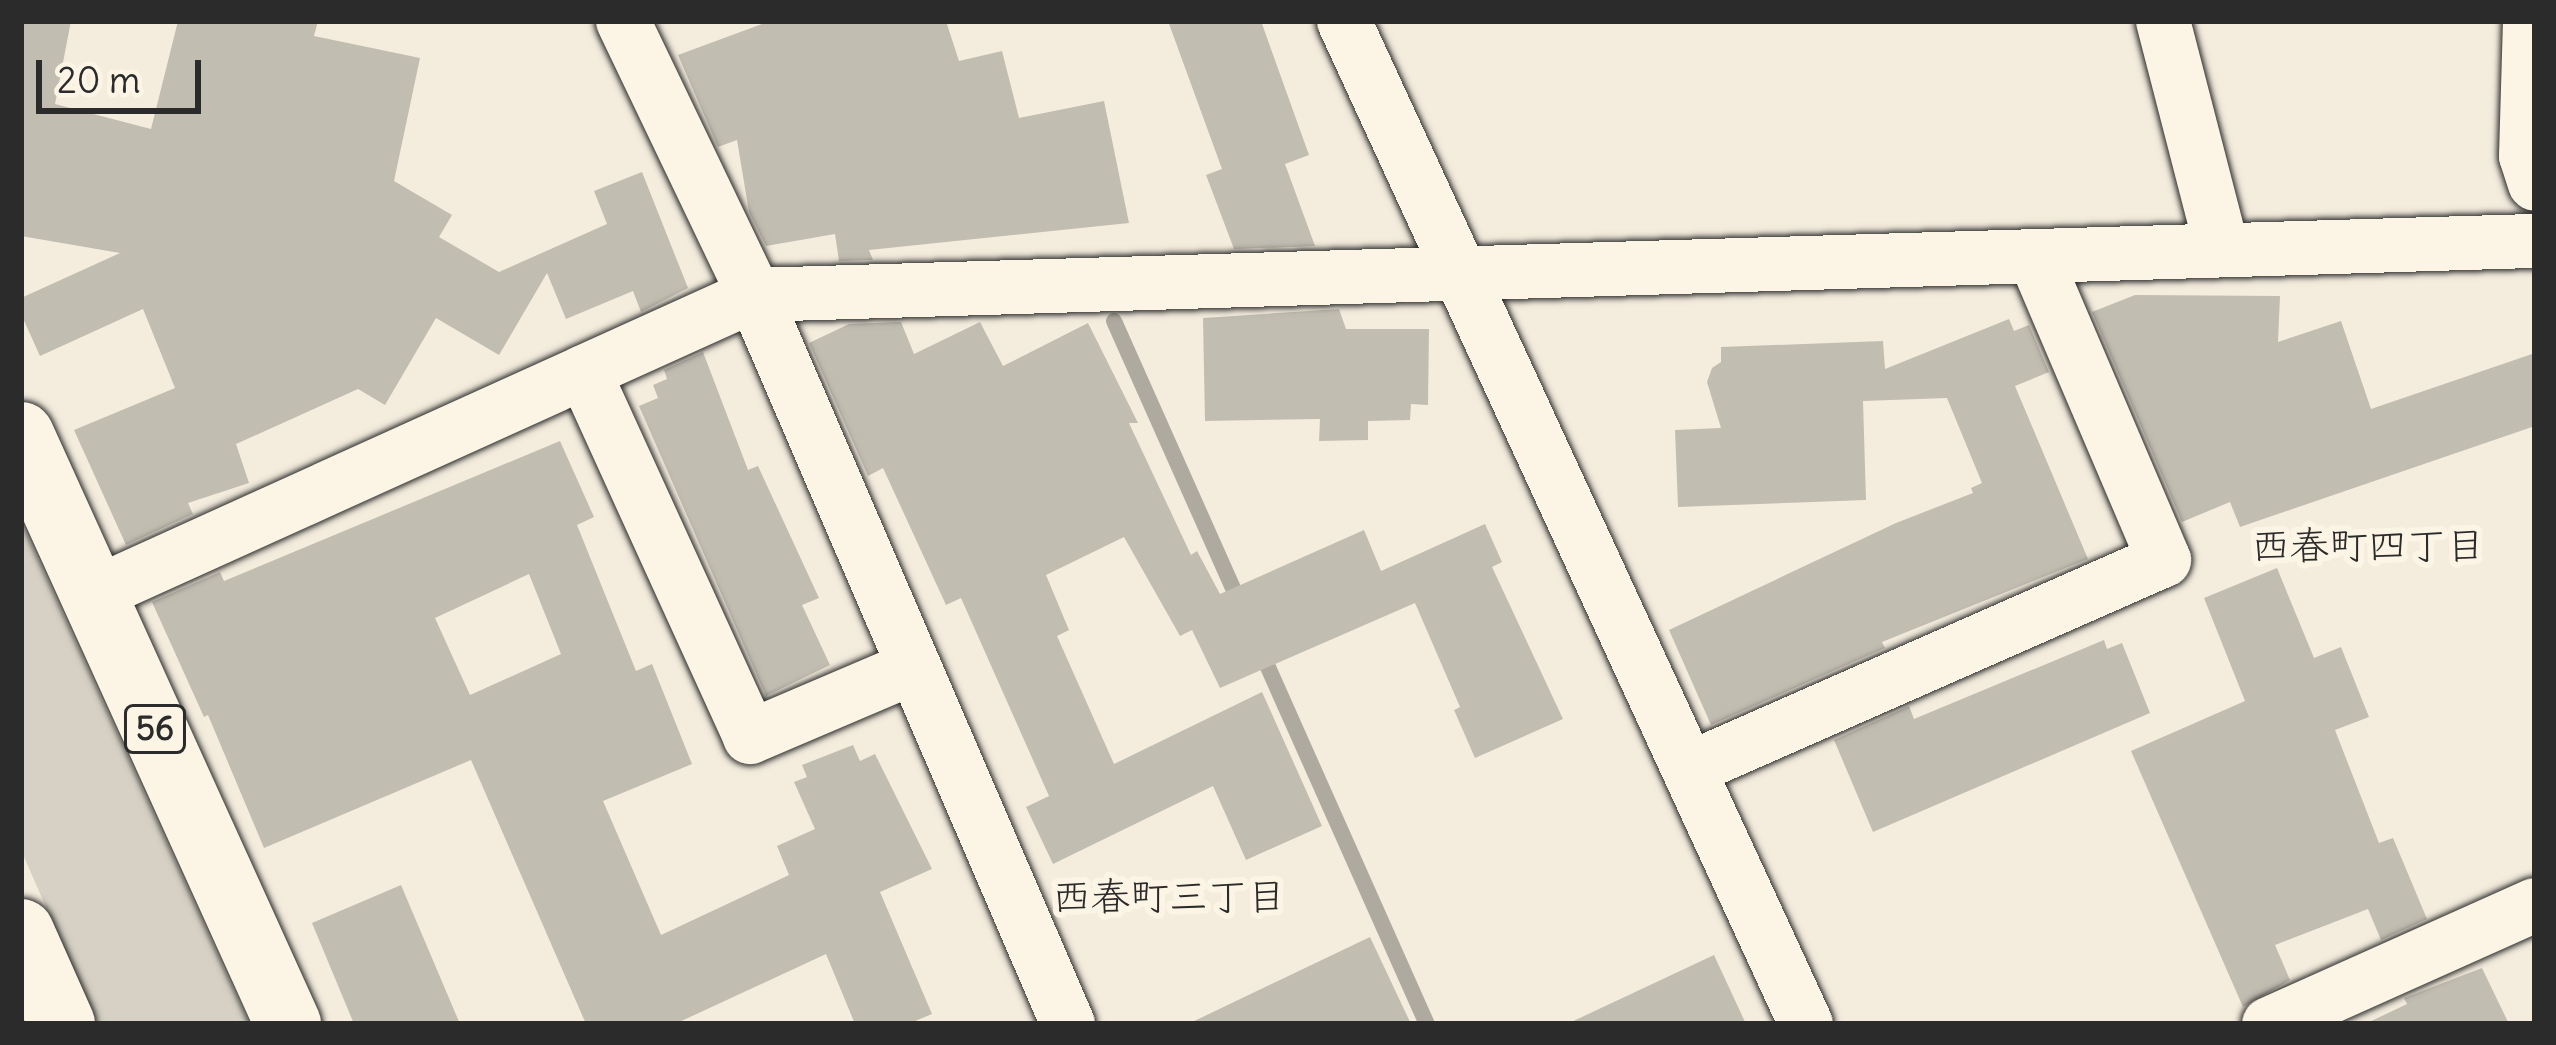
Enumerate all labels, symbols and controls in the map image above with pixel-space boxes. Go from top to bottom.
scale bar [42,36,207,110]
text: 20 m [57,58,141,103]
district label: 西春町四丁目 [2251,523,2485,569]
road number: 56 [122,702,188,756]
district label: 西春町三丁目 [1052,874,1286,920]

